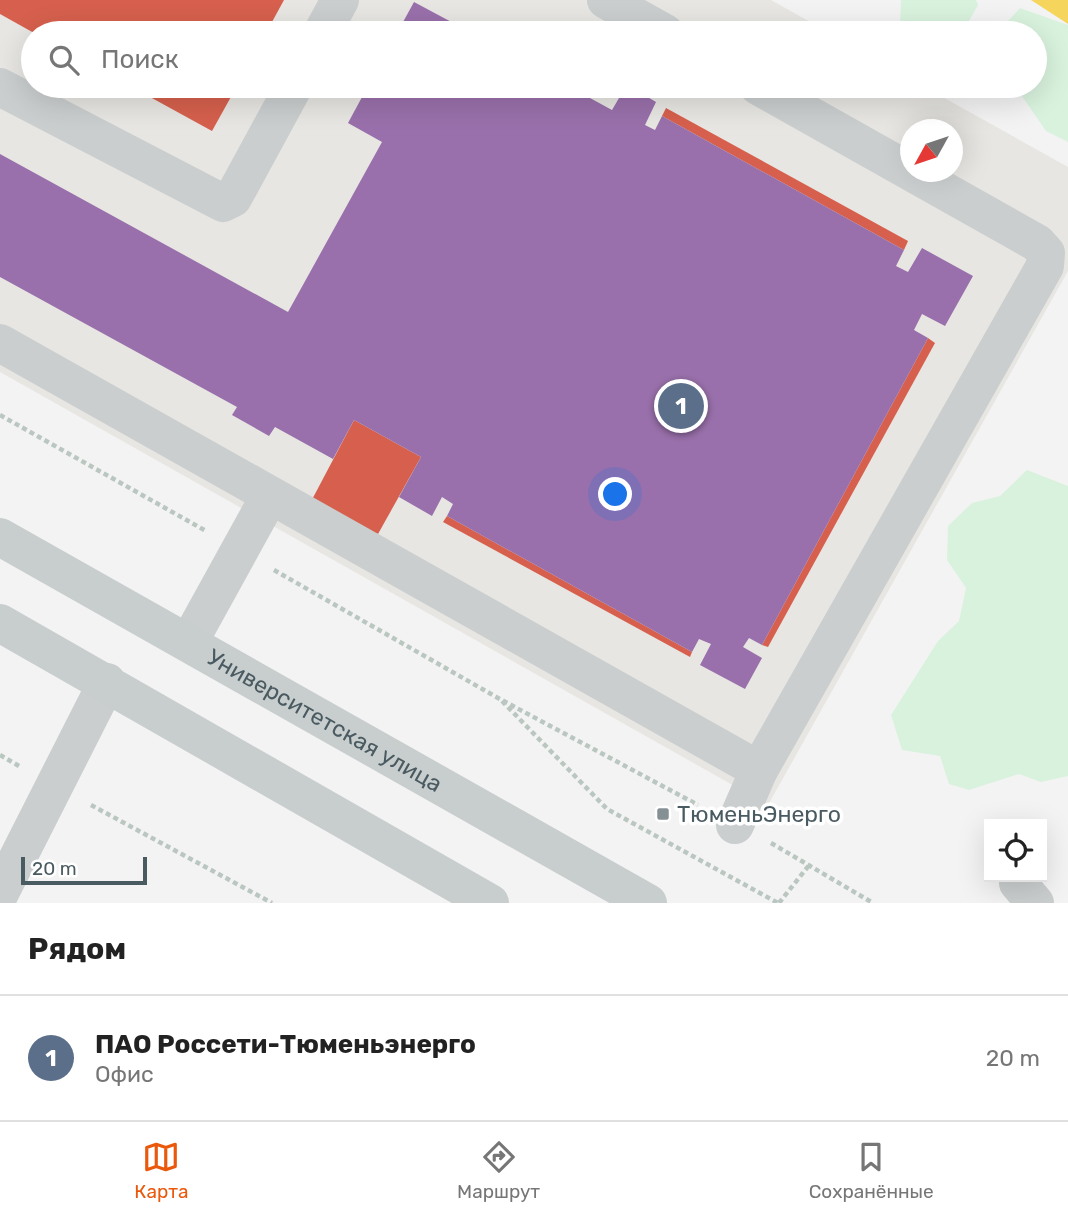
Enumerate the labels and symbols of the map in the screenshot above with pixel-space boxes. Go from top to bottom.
north arrow [900,119,963,182]
pin: 1 [658,380,704,432]
your location [598,477,632,511]
street label: Университетская улица [202,643,447,798]
place label: ТюменьЭнерго [677,800,841,828]
marker: ТюменьЭнерго [655,806,671,822]
scale bar [21,854,147,886]

